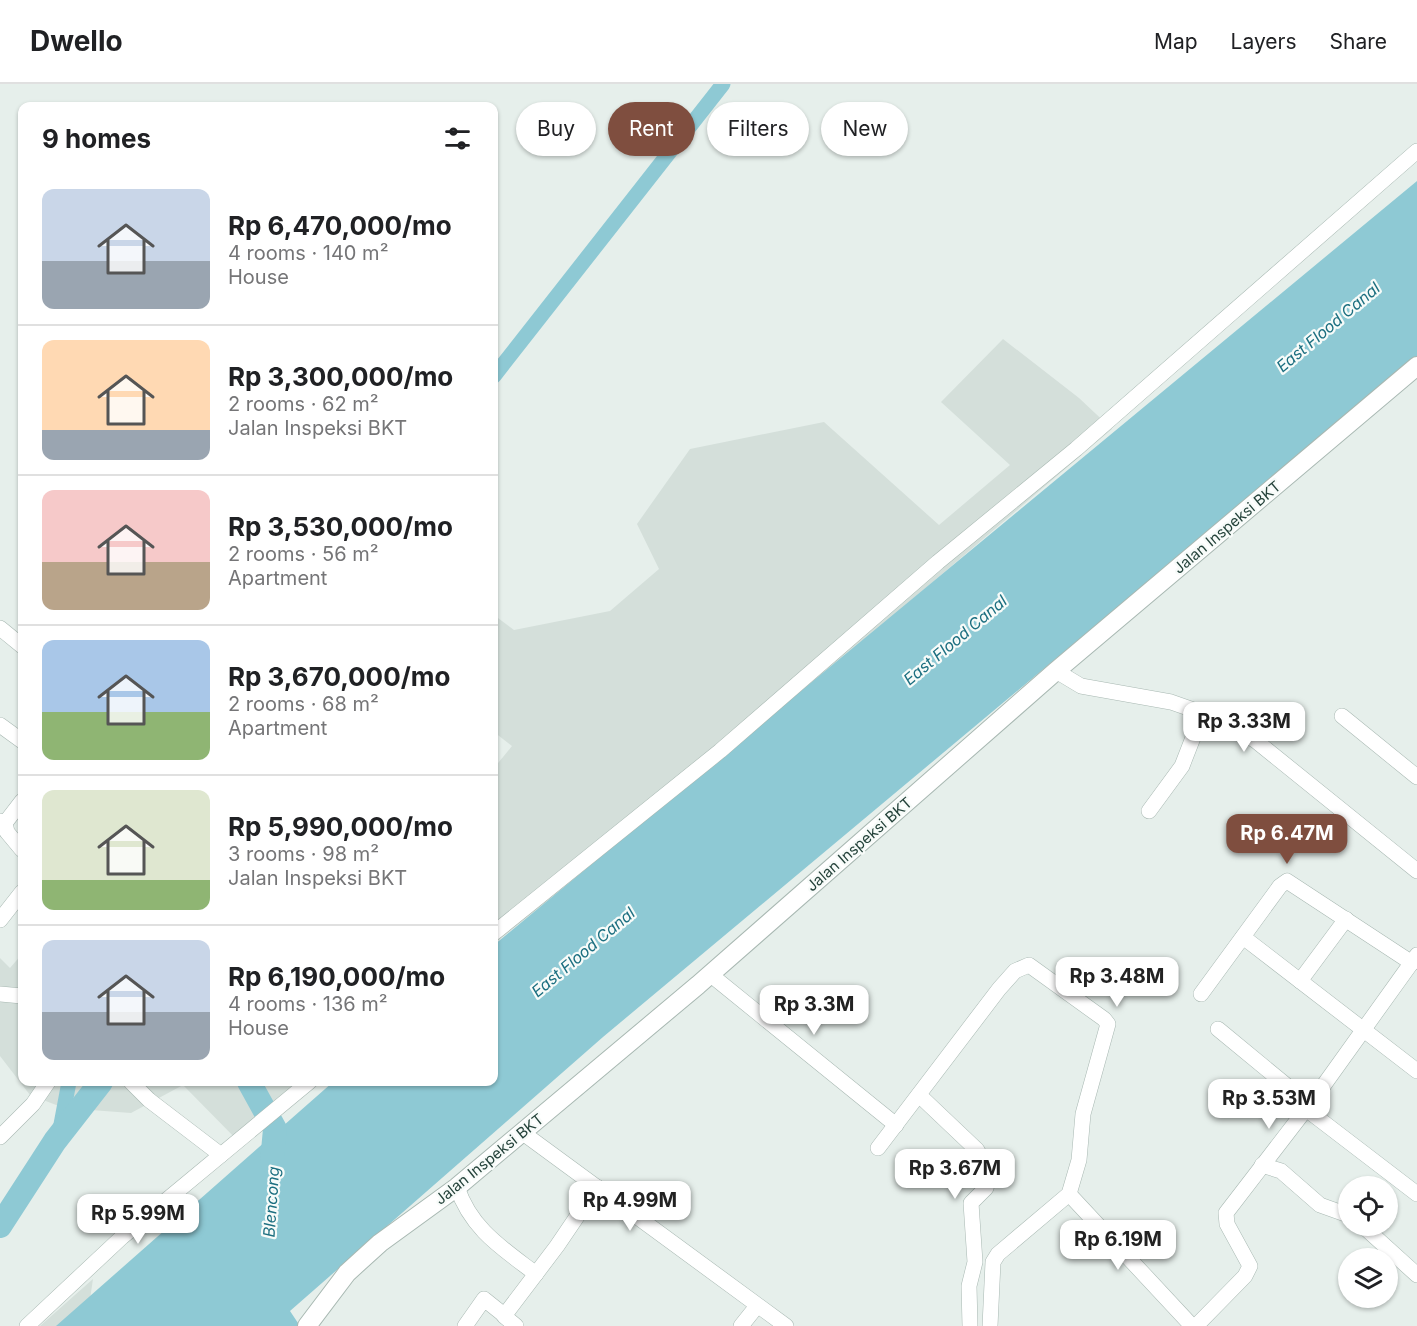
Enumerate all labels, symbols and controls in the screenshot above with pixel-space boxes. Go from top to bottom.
text: Dwello [30,24,123,58]
text: Map [1154,29,1198,54]
text: Layers [1231,29,1297,54]
text: Share [1330,29,1387,54]
chip: Buy [516,102,596,156]
chip: Rent [608,102,695,156]
chip: Filters [707,102,809,156]
chip: New [821,102,908,156]
icon: filters [441,122,474,155]
text: 9 homes [42,123,151,154]
text: Rp 6,470,000/mo [228,210,452,241]
icon: home [90,213,162,285]
text: 4 rooms · 140 m² [228,241,388,265]
text: House [228,265,289,289]
water label: East Flood Canal [1272,278,1384,376]
text: Rp 3,300,000/mo [228,361,453,392]
icon: home [90,364,162,436]
text: 2 rooms · 62 m² [228,392,379,416]
text: Jalan Inspeksi BKT [228,416,407,440]
street label: Jalan Inspeksi BKT [1169,477,1285,577]
text: Rp 3,530,000/mo [228,511,453,542]
icon: home [90,514,162,586]
text: 2 rooms · 56 m² [228,542,379,566]
text: Apartment [228,566,327,590]
water label: East Flood Canal [899,591,1011,689]
text: Rp 3,670,000/mo [228,661,450,692]
icon: home [90,664,162,736]
text: 2 rooms · 68 m² [228,692,379,716]
pin: Rp 3.33M [1182,702,1306,753]
text: Rp 3.33M [1197,709,1291,733]
text: Apartment [228,716,327,740]
street label: Jalan Inspeksi BKT [802,793,916,895]
text: Rp 5,990,000/mo [228,811,453,842]
icon: home [90,814,162,886]
pin: Rp 6.47M [1225,814,1349,865]
text: Rp 6.47M [1240,821,1334,845]
text: 3 rooms · 98 m² [228,842,379,866]
text: Jalan Inspeksi BKT [228,866,407,890]
water label: East Flood Canal [527,903,639,1001]
pin: Rp 3.48M [1055,957,1179,1008]
text: Rp 6,190,000/mo [228,961,445,992]
icon: home [90,964,162,1036]
text: Rp 3.48M [1070,964,1164,988]
pin: Rp 3.3M [759,985,869,1036]
text: 4 rooms · 136 m² [228,992,388,1016]
text: Rp 3.3M [774,992,854,1016]
text: House [228,1016,289,1040]
pin: Rp 3.53M [1207,1079,1331,1130]
text: Rp 3.53M [1222,1086,1316,1110]
street label: Jalan Inspeksi BKT [431,1109,547,1209]
pin: Rp 3.67M [893,1149,1017,1200]
text: Rp 3.67M [909,1156,1001,1180]
water label: Blencong [259,1166,283,1238]
map controls [1338,1176,1398,1308]
button: locate [1338,1176,1398,1236]
pin: Rp 4.99M [568,1181,692,1232]
text: Rp 4.99M [583,1188,677,1212]
pin: Rp 5.99M [76,1194,200,1245]
text: Rp 5.99M [91,1201,185,1225]
pin: Rp 6.19M [1056,1220,1180,1271]
text: Rp 6.19M [1074,1227,1162,1251]
button: layers [1338,1248,1398,1308]

